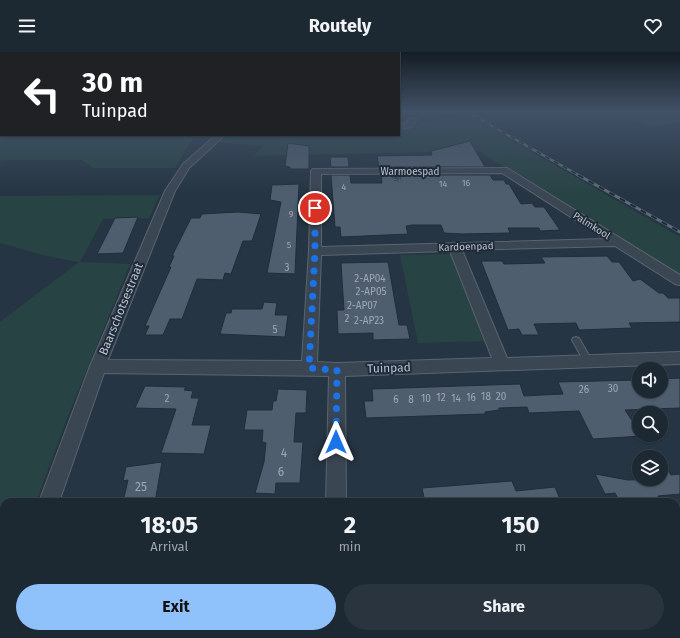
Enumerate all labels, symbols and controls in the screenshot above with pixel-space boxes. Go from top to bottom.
icon: menu [16,15,38,37]
text: Routely [309,15,371,37]
icon: heart [642,15,664,37]
text: 30 m [82,66,143,99]
icon: left [16,68,68,120]
text: Tuinpad [82,100,148,122]
street label: Warmoespad [380,166,440,178]
house number: 16 [462,178,471,188]
house number: 14 [439,179,448,189]
house number: 4 [342,182,347,192]
pin [298,191,332,225]
icon: arrive [304,197,326,219]
house number: 9 [289,209,294,219]
street label: Palmkool [571,210,612,242]
house number: 5 [287,240,292,250]
street label: Kardoenpad [438,240,494,254]
street label: Baarschotsestraat [96,260,146,357]
house number: 3 [285,262,290,274]
house number: 2-AP04 [354,273,386,285]
house number: 2-AP05 [355,286,387,298]
house number: 2-AP07 [347,300,378,312]
house number: 2 [345,313,350,325]
house number: 2-AP23 [354,315,384,327]
house number: 5 [272,324,278,336]
street label: Tuinpad [367,360,411,376]
map controls [632,362,668,486]
button: sound [632,362,668,398]
house number: 30 [608,383,619,395]
house number: 26 [579,384,589,396]
house number: 18 [481,391,491,403]
house number: 20 [496,391,507,403]
house number: 12 [436,392,446,404]
house number: 16 [466,392,476,404]
house number: 2 [165,393,170,405]
house number: 10 [421,393,431,405]
house number: 14 [451,393,462,405]
house number: 6 [393,394,399,406]
house number: 8 [408,394,414,406]
button: search [632,406,668,442]
position arrow [315,421,357,463]
house number: 4 [281,446,288,460]
button: layers [632,450,668,486]
house number: 6 [278,465,284,479]
house number: 25 [135,480,147,494]
text: 18:05 [140,511,198,539]
text: 2 [344,511,356,539]
text: 150 [502,511,540,539]
text: Arrival [150,539,188,554]
text: min [339,539,361,554]
text: m [515,539,526,554]
button: Exit [16,584,336,630]
button: Share [344,584,664,630]

